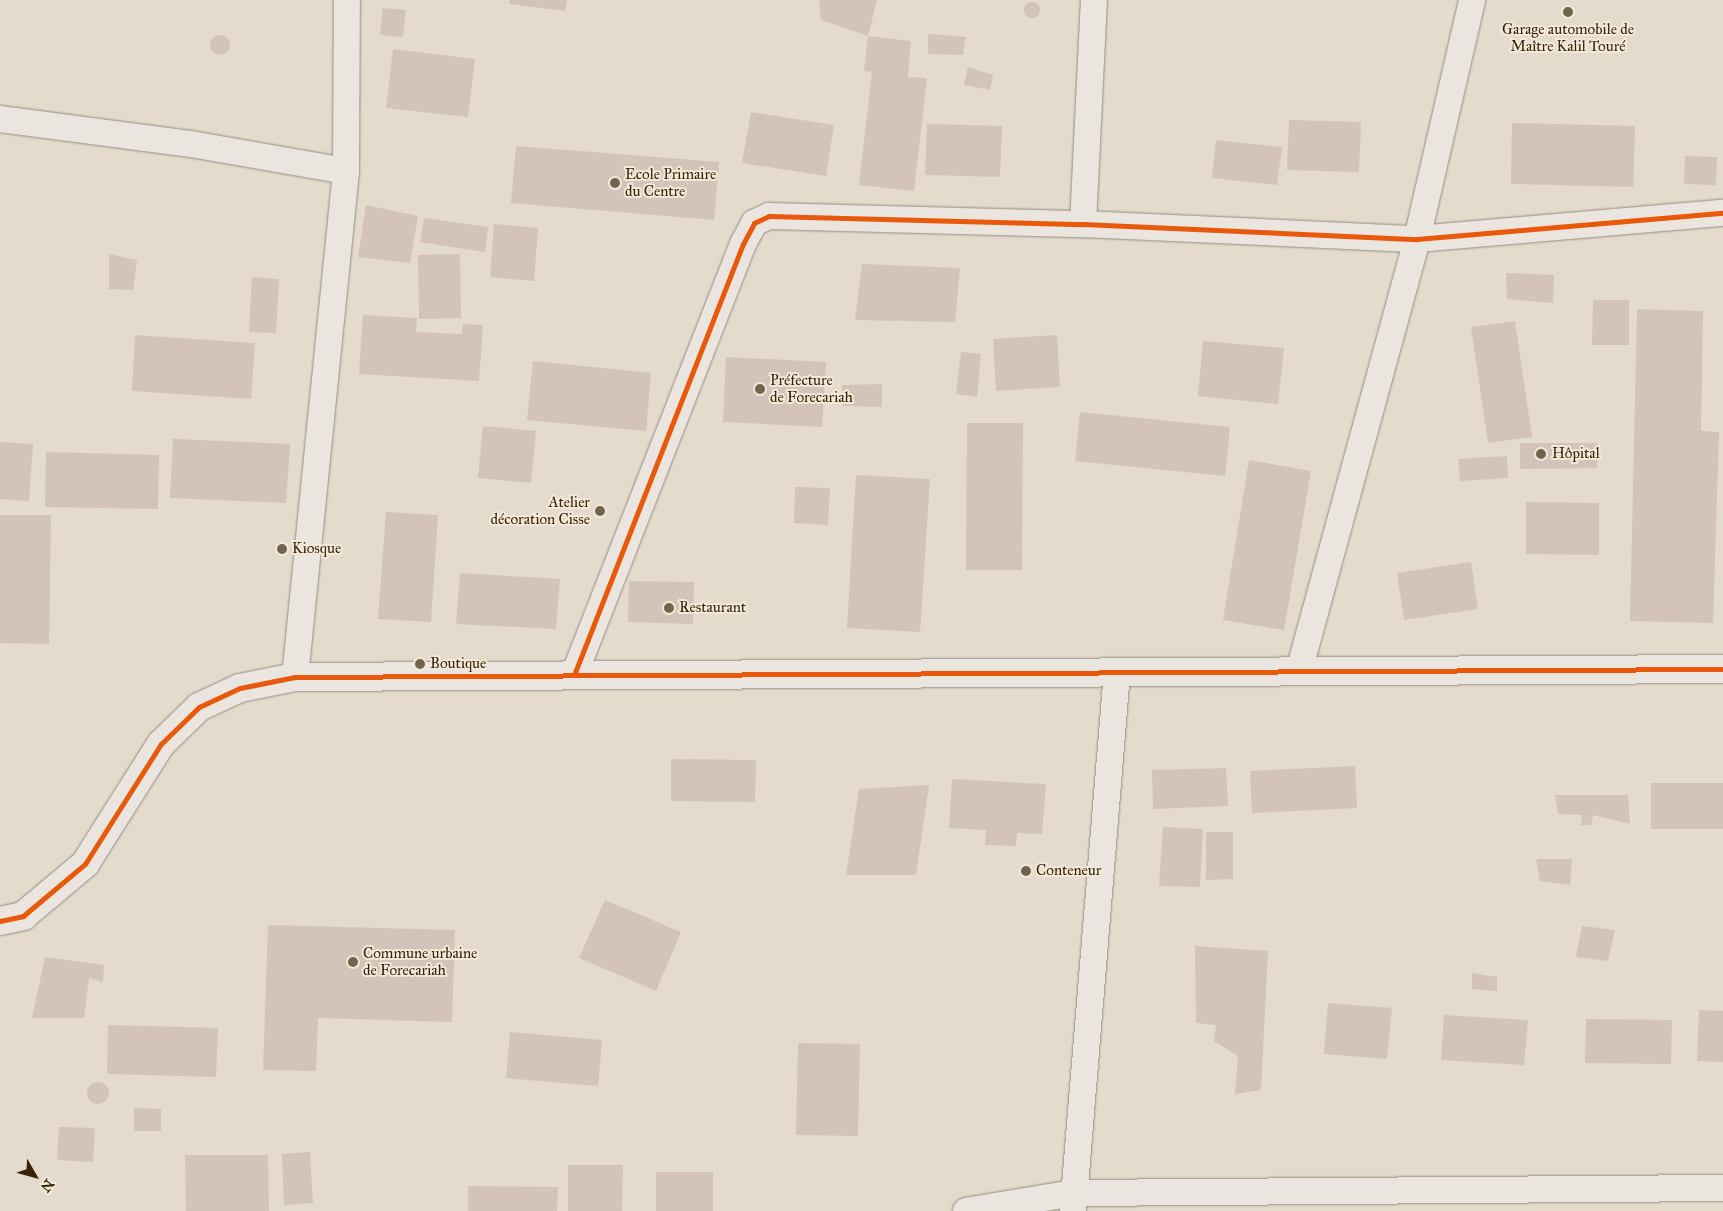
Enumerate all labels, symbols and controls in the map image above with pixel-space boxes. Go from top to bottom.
marker: Garage automobile de Maître Kalil Touré [1562,6,1574,18]
place label: Garage automobile de Maître Kalil Touré [1502,20,1634,55]
place label: Ecole Primaire du Centre [625,165,716,200]
marker: Ecole Primaire du Centre [609,177,621,189]
place label: Préfecture de Forecariah [770,371,853,406]
marker: Préfecture de Forecariah [754,383,766,395]
place label: Hôpital [1552,445,1600,463]
marker: Hôpital [1534,447,1548,461]
place label: Atelier décoration Cisse [490,493,590,528]
marker: Atelier décoration Cisse [594,505,606,517]
place label: Kiosque [292,540,341,558]
marker: Kiosque [276,543,288,555]
place label: Restaurant [679,599,746,617]
marker: Restaurant [663,602,675,614]
place label: Boutique [430,655,486,673]
marker: Boutique [414,658,426,670]
place label: Conteneur [1036,862,1101,880]
marker: Conteneur [1020,865,1032,877]
place label: Commune urbaine de Forecariah [363,944,477,979]
marker: Commune urbaine de Forecariah [347,956,359,968]
north arrow [10,1151,60,1201]
text: N [37,1176,58,1195]

